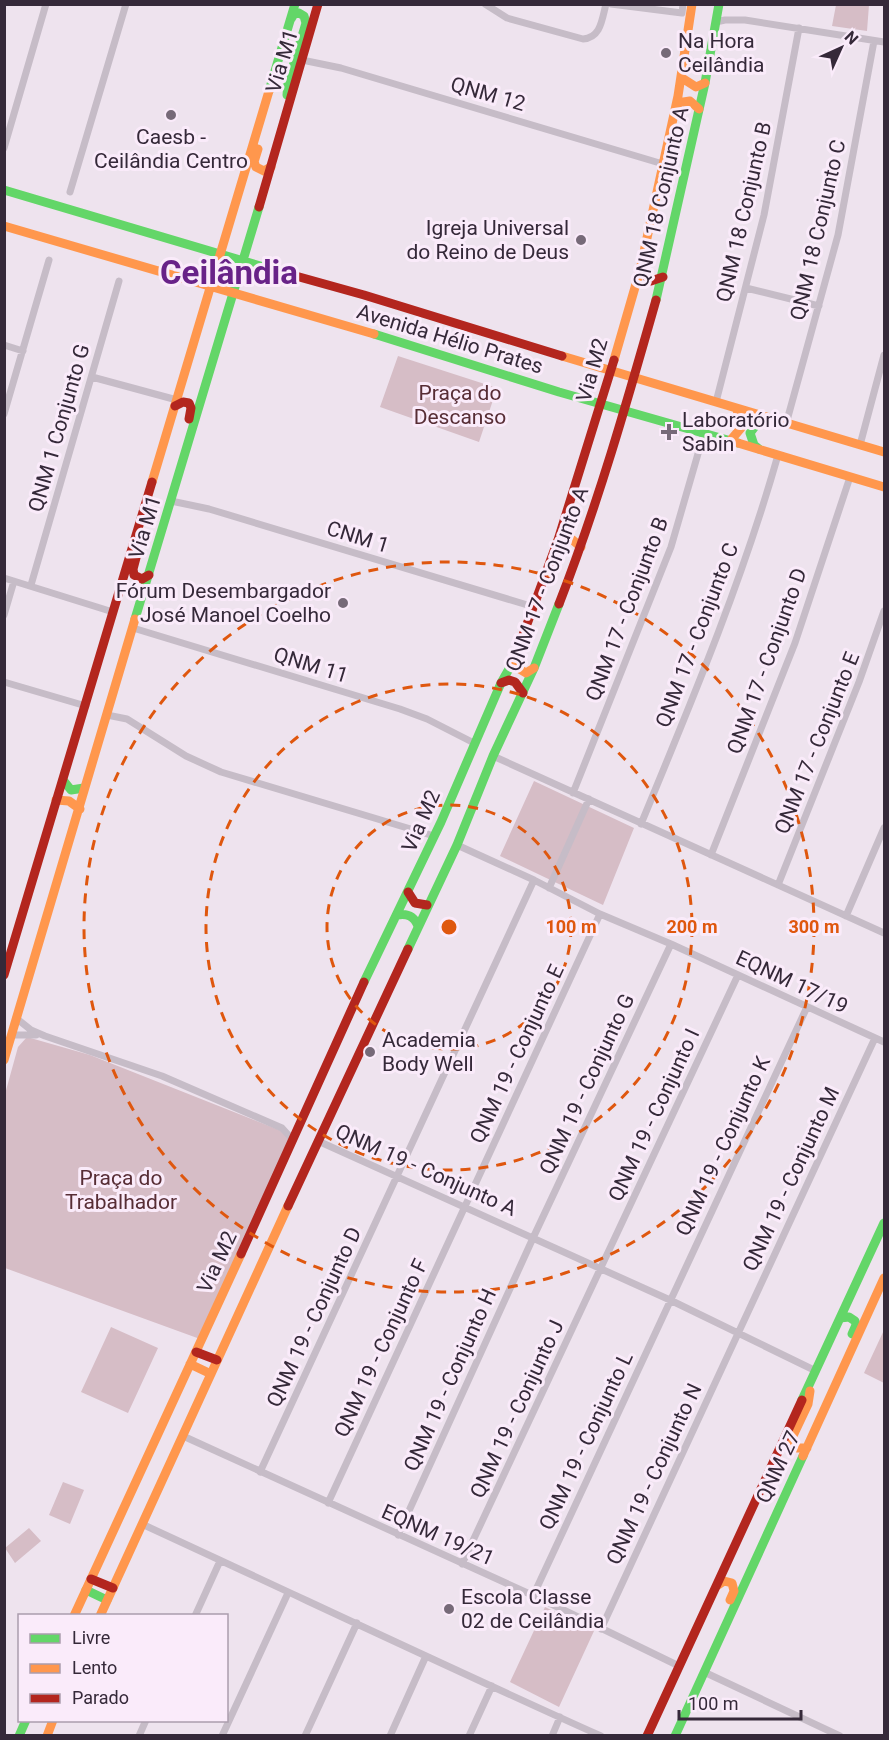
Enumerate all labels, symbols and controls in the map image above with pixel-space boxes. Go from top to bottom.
north arrow [811,18,871,78]
street label: Via M1 [261,26,303,96]
text: N [841,27,862,48]
place label: Na Hora Ceilândia [678,29,764,77]
marker: Na Hora Ceilândia [659,46,673,60]
street label: QNM 12 [448,72,528,116]
street label: QNM 18 Conjunto A [629,104,694,290]
marker: Caesb - Ceilândia Centro [164,108,178,122]
street label: QNM 18 Conjunto B [712,120,776,304]
place label: Caesb - Ceilândia Centro [94,125,248,173]
street label: QNM 18 Conjunto C [786,137,850,323]
place label: Igreja Universal do Reino de Deus [406,216,569,264]
marker: Igreja Universal do Reino de Deus [574,233,588,247]
district label: Ceilândia [160,253,298,292]
street label: Avenida Hélio Prates [354,299,546,379]
street label: Via M2 [571,335,613,405]
street label: QNM 1 Conjunto G [24,341,94,515]
park label: Praça do Descanso [414,381,506,429]
place label: Laboratório Sabin [682,408,789,456]
marker: Laboratório Sabin [660,423,678,441]
street label: QNM 17 - Conjunto A [501,483,593,675]
street label: Via M1 [124,492,166,562]
street label: QNM 17 - Conjunto B [581,514,673,704]
street label: CNM 1 [324,516,392,558]
street label: QNM 17 - Conjunto C [651,539,743,731]
street label: QNM 17 - Conjunto D [722,565,812,757]
place label: Fórum Desembargador José Manoel Coelho [116,579,331,627]
marker: Fórum Desembargador José Manoel Coelho [336,596,350,610]
street label: QNM 11 [271,642,351,688]
street label: QNM 17 - Conjunto E [770,648,864,837]
street label: Via M2 [397,786,445,856]
text: 100 m [545,916,597,937]
text: 200 m [666,916,718,937]
text: 300 m [788,916,840,937]
centre of rings [439,917,459,937]
street label: EQNM 17/19 [732,946,852,1018]
street label: QNM 19 - Conjunto E [465,961,569,1147]
street label: QNM 19 - Conjunto G [535,990,639,1178]
street label: QNM 19 - Conjunto I [603,1025,705,1205]
place label: Academia Body Well [382,1028,476,1076]
marker: Academia Body Well [363,1045,377,1059]
street label: QNM 19 - Conjunto K [671,1052,775,1240]
street label: QNM 19 - Conjunto M [738,1083,844,1275]
street label: QNM 19 - Conjunto A [332,1119,521,1221]
park label: Praça do Trabalhador [65,1166,177,1214]
street label: QNM 19 - Conjunto D [262,1223,366,1411]
street label: Via M2 [192,1227,242,1297]
street label: QNM 19 - Conjunto F [329,1255,433,1441]
street label: QNM 19 - Conjunto H [399,1285,501,1475]
street label: QNM 19 - Conjunto J [465,1316,569,1502]
street label: QNM 19 - Conjunto L [534,1348,638,1534]
street label: QNM 19 - Conjunto N [601,1380,707,1568]
street label: QNM 27 [751,1427,805,1507]
street label: EQNM 19/21 [378,1499,498,1571]
place label: Escola Classe 02 de Ceilândia [461,1585,604,1633]
marker: Escola Classe 02 de Ceilândia [442,1602,456,1616]
legend [18,1614,228,1722]
text: Livre [72,1627,110,1648]
text: Lento [72,1657,117,1678]
scale bar [679,1683,800,1721]
text: Parado [72,1687,129,1708]
text: 100 m [688,1693,739,1714]

